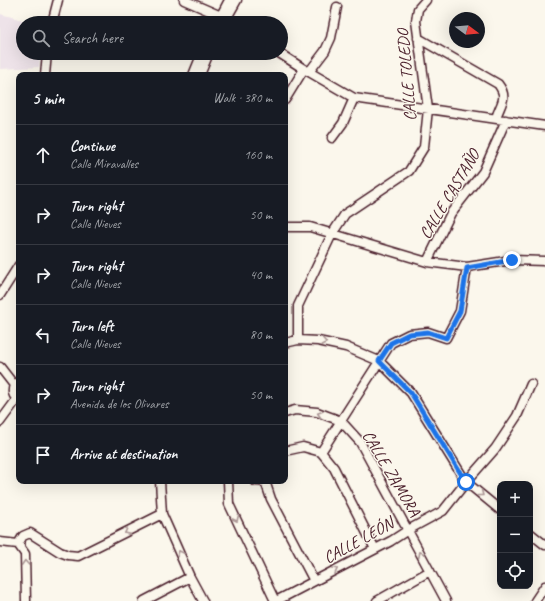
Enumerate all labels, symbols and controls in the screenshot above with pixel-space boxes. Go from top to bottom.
north arrow [449,12,485,48]
search box [16,16,288,60]
icon: search [30,27,52,49]
street label: CALLE TOLEDO [392,27,421,122]
text: Search here [62,29,123,48]
text: 5 min [32,88,64,109]
text: Walk · 380 m [213,90,272,106]
text: Continue [70,137,115,156]
icon: ahead [32,144,54,166]
street label: CALLE CASTAÑO [415,144,486,243]
text: 160 m [244,147,272,163]
text: Calle Miravalles [70,156,138,172]
text: Turn right [70,197,123,216]
icon: right [32,204,54,226]
text: 50 m [250,207,272,223]
text: Calle Nieves [70,216,121,232]
route end [503,251,521,269]
text: Turn right [70,257,123,276]
icon: right [32,264,54,286]
text: 40 m [250,267,272,283]
text: Calle Nieves [70,276,121,292]
text: Turn left [70,317,113,336]
icon: left [32,324,54,346]
text: 80 m [250,327,272,343]
text: Calle Nieves [70,336,121,352]
one-way arrow [320,337,327,346]
text: Turn right [70,377,123,396]
icon: right [32,384,54,406]
text: 50 m [250,387,272,403]
text: Avenida de los Olivares [70,396,168,412]
one-way arrow [316,410,323,419]
street label: CALLE ZAMORA [358,426,426,520]
icon: arrive [32,444,54,466]
text: Arrive at destination [70,445,177,464]
route start [457,473,475,491]
map controls [497,481,533,589]
button: + [497,481,533,517]
one-way arrow [476,490,483,497]
street label: CALLE LEÓN [319,510,399,568]
one-way arrow [231,514,239,522]
button: − [497,517,533,553]
one-way arrow [124,527,131,534]
one-way arrow [177,550,185,558]
one-way arrow [418,551,426,559]
button: locate [497,553,533,589]
one-way arrow [21,560,29,566]
one-way arrow [331,567,339,575]

